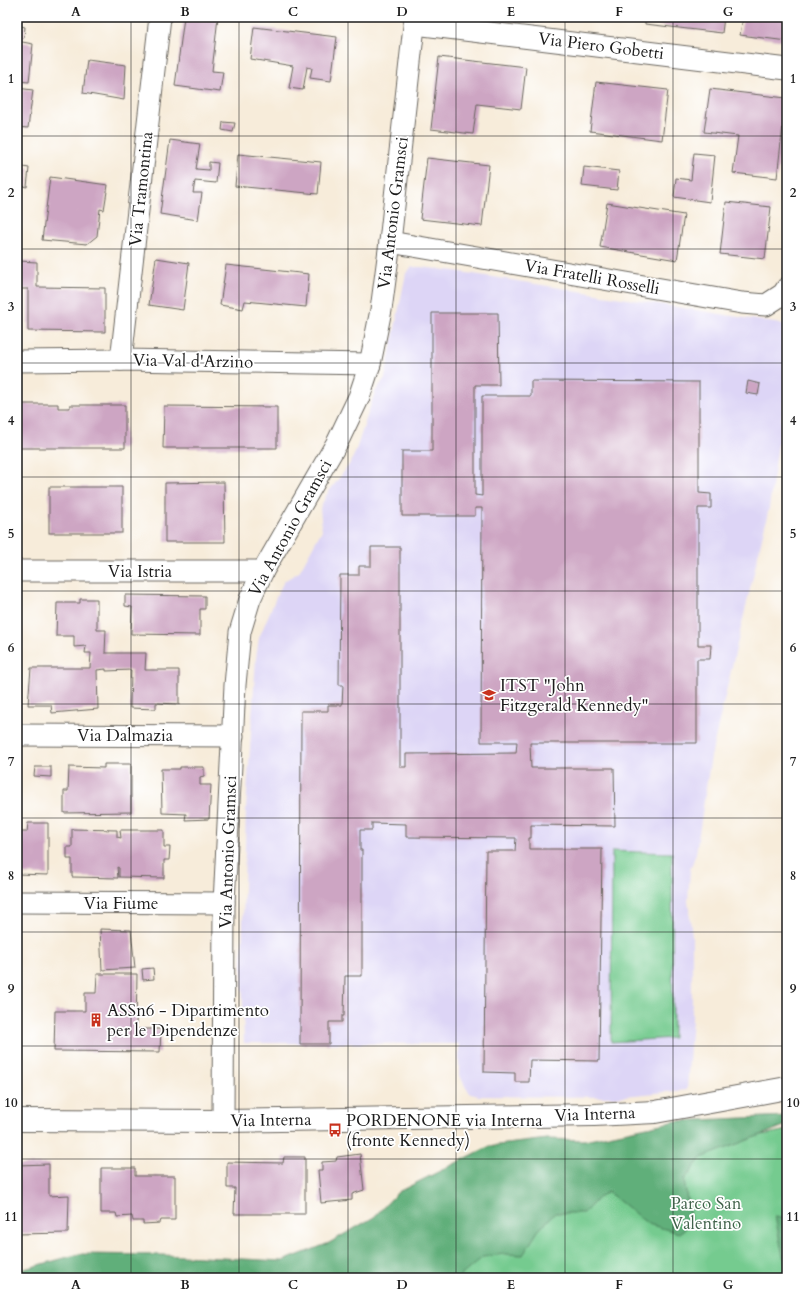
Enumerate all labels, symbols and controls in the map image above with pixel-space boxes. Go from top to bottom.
text: A [71,3,81,21]
text: B [180,3,190,21]
text: C [288,3,298,21]
text: D [396,3,408,21]
text: E [507,3,515,21]
text: F [615,3,623,21]
text: G [723,3,734,21]
street label: Via Piero Gobetti [537,27,665,65]
text: 1 [8,70,14,88]
text: 1 [790,70,796,88]
street label: Via Tramontina [124,130,159,248]
street label: Via Antonio Gramsci [372,135,414,290]
text: 2 [8,184,15,202]
text: 2 [790,184,797,202]
street label: Via Fratelli Rosselli [523,254,662,300]
text: 3 [8,298,15,316]
text: 3 [790,298,797,316]
street label: Via Val d'Arzino [133,348,253,374]
text: 4 [8,412,15,430]
text: 4 [790,412,797,430]
street label: Via Antonio Gramsci [243,455,337,601]
text: 5 [8,525,14,543]
text: 5 [790,525,796,543]
street label: Via Istria [108,560,173,583]
text: 6 [8,639,15,657]
text: 6 [790,639,797,657]
place label: ITST "John Fitzgerald Kennedy" [500,674,649,717]
school or university icon: ITST "John Fitzgerald Kennedy" [481,687,497,703]
street label: Via Dalmazia [77,724,174,747]
text: 7 [8,753,15,771]
text: 7 [790,753,797,771]
street label: Via Antonio Gramsci [214,775,242,929]
text: 8 [8,867,14,885]
text: 8 [790,867,796,885]
street label: Via Fiume [83,892,159,915]
text: 9 [8,980,15,998]
text: 9 [790,980,797,998]
place label: ASSn6 - Dipartimento per le Dipendenze [107,999,269,1042]
building icon: ASSn6 - Dipartimento per le Dipendenze [88,1012,104,1028]
text: 10 [4,1094,18,1112]
text: 10 [786,1094,800,1112]
street label: Via Interna [554,1101,637,1127]
street label: Via Interna [230,1108,312,1132]
place label: PORDENONE via Interna (fronte Kennedy) [346,1109,543,1152]
bus stop icon: PORDENONE via Interna (fronte Kennedy) [327,1122,343,1138]
park label: Parco San Valentino [671,1192,742,1235]
text: 11 [4,1208,18,1226]
text: 11 [786,1208,800,1226]
text: A [71,1276,81,1294]
text: B [180,1276,190,1294]
text: C [288,1276,298,1294]
text: D [396,1276,408,1294]
text: E [507,1276,515,1294]
text: F [615,1276,623,1294]
text: G [723,1276,734,1294]

